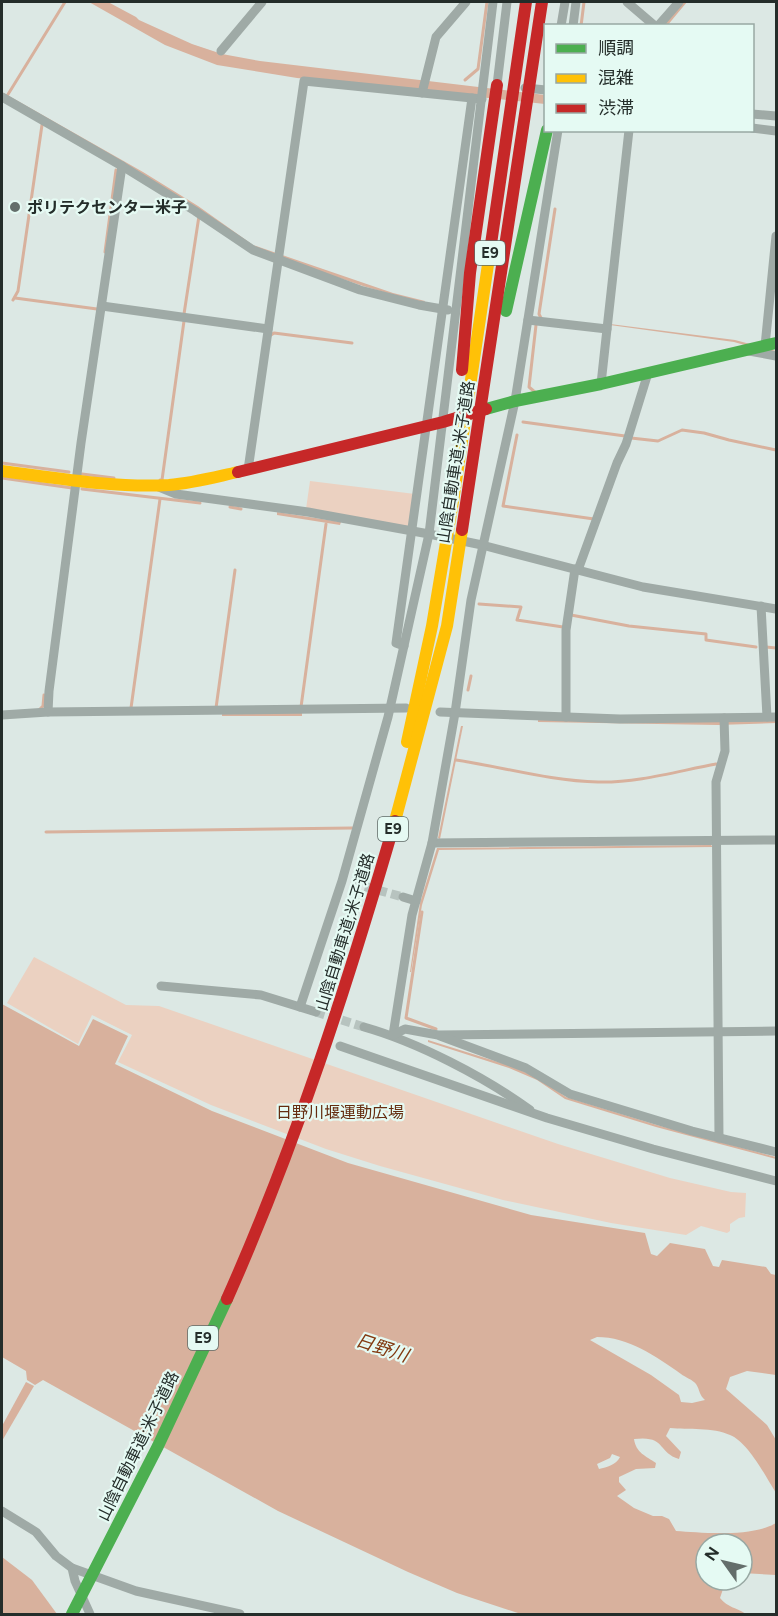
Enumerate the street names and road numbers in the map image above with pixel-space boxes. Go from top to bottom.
road number: E9 [475,241,505,265]
street label: 山陰自動車道;米子道路 [434,379,478,545]
road number: E9 [378,817,408,841]
street label: 山陰自動車道;米子道路 [312,851,378,1013]
road number: E9 [188,1326,218,1350]
street label: 山陰自動車道;米子道路 [93,1368,183,1524]

